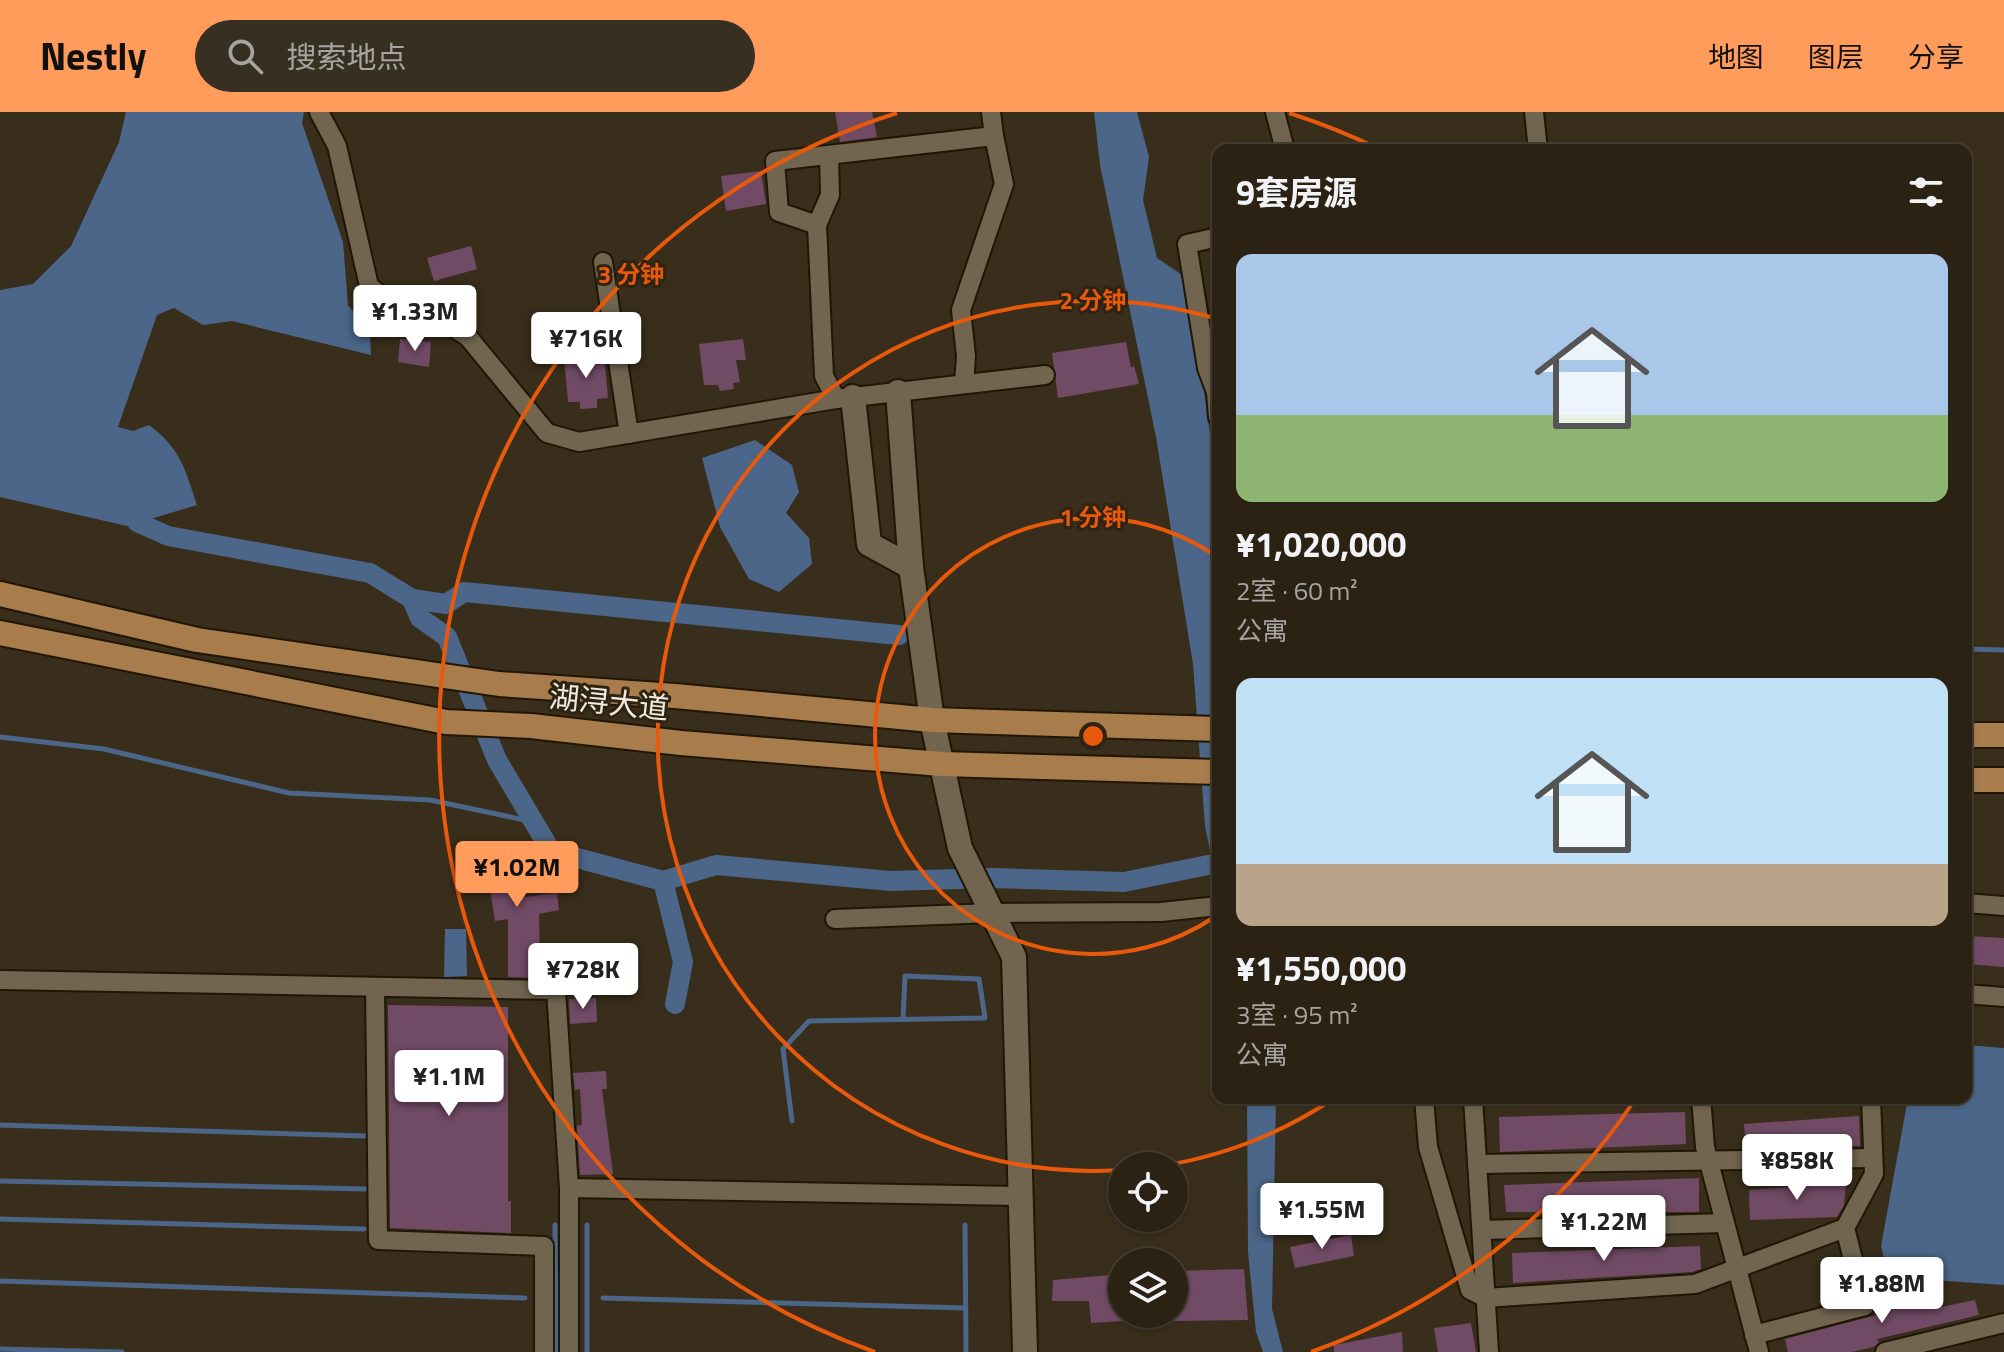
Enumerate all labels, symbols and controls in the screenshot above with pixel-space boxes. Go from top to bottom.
search box [195,20,755,92]
text: Nestly [40,27,147,85]
icon: search [223,34,267,78]
text: 搜索地点 [287,34,407,80]
text: 地图 [1708,35,1764,78]
text: 图层 [1808,35,1864,78]
text: 分享 [1908,35,1964,78]
text: 9套房源 [1236,166,1357,218]
icon: filters [1904,170,1948,214]
text: 3 分钟 [598,256,664,292]
text: 2 分钟 [1060,282,1126,318]
pin: ¥1.33M [350,285,480,353]
text: ¥1.33M [371,291,459,330]
icon: home [1520,306,1664,450]
pin: ¥716K [530,312,642,380]
text: ¥716K [549,318,623,357]
text: 1 分钟 [1060,499,1126,535]
text: ¥1,020,000 [1236,518,1406,570]
text: 2室 · 60 m² [1236,571,1358,610]
text: 公寓 [1236,611,1288,650]
street label: 湖浔大道 [547,673,671,731]
centre of rings [1079,722,1107,750]
icon: home [1520,730,1664,874]
pin: ¥1.02M [452,841,582,909]
text: ¥1.02M [473,847,561,886]
text: ¥1,550,000 [1236,942,1406,994]
pin: ¥728K [527,943,639,1011]
text: ¥728K [546,949,620,988]
text: 3室 · 95 m² [1236,995,1358,1034]
text: 公寓 [1236,1035,1288,1074]
pin: ¥1.1M [393,1050,505,1118]
text: ¥1.1M [413,1056,485,1095]
pin: ¥858K [1741,1134,1853,1202]
text: ¥858K [1760,1140,1834,1179]
map controls [1108,1152,1188,1328]
button: locate [1108,1152,1188,1232]
pin: ¥1.55M [1257,1183,1387,1251]
text: ¥1.55M [1278,1189,1366,1228]
pin: ¥1.22M [1539,1195,1669,1263]
text: ¥1.22M [1560,1201,1648,1240]
button: layers [1108,1248,1188,1328]
pin: ¥1.88M [1817,1257,1947,1325]
text: ¥1.88M [1838,1263,1926,1302]

